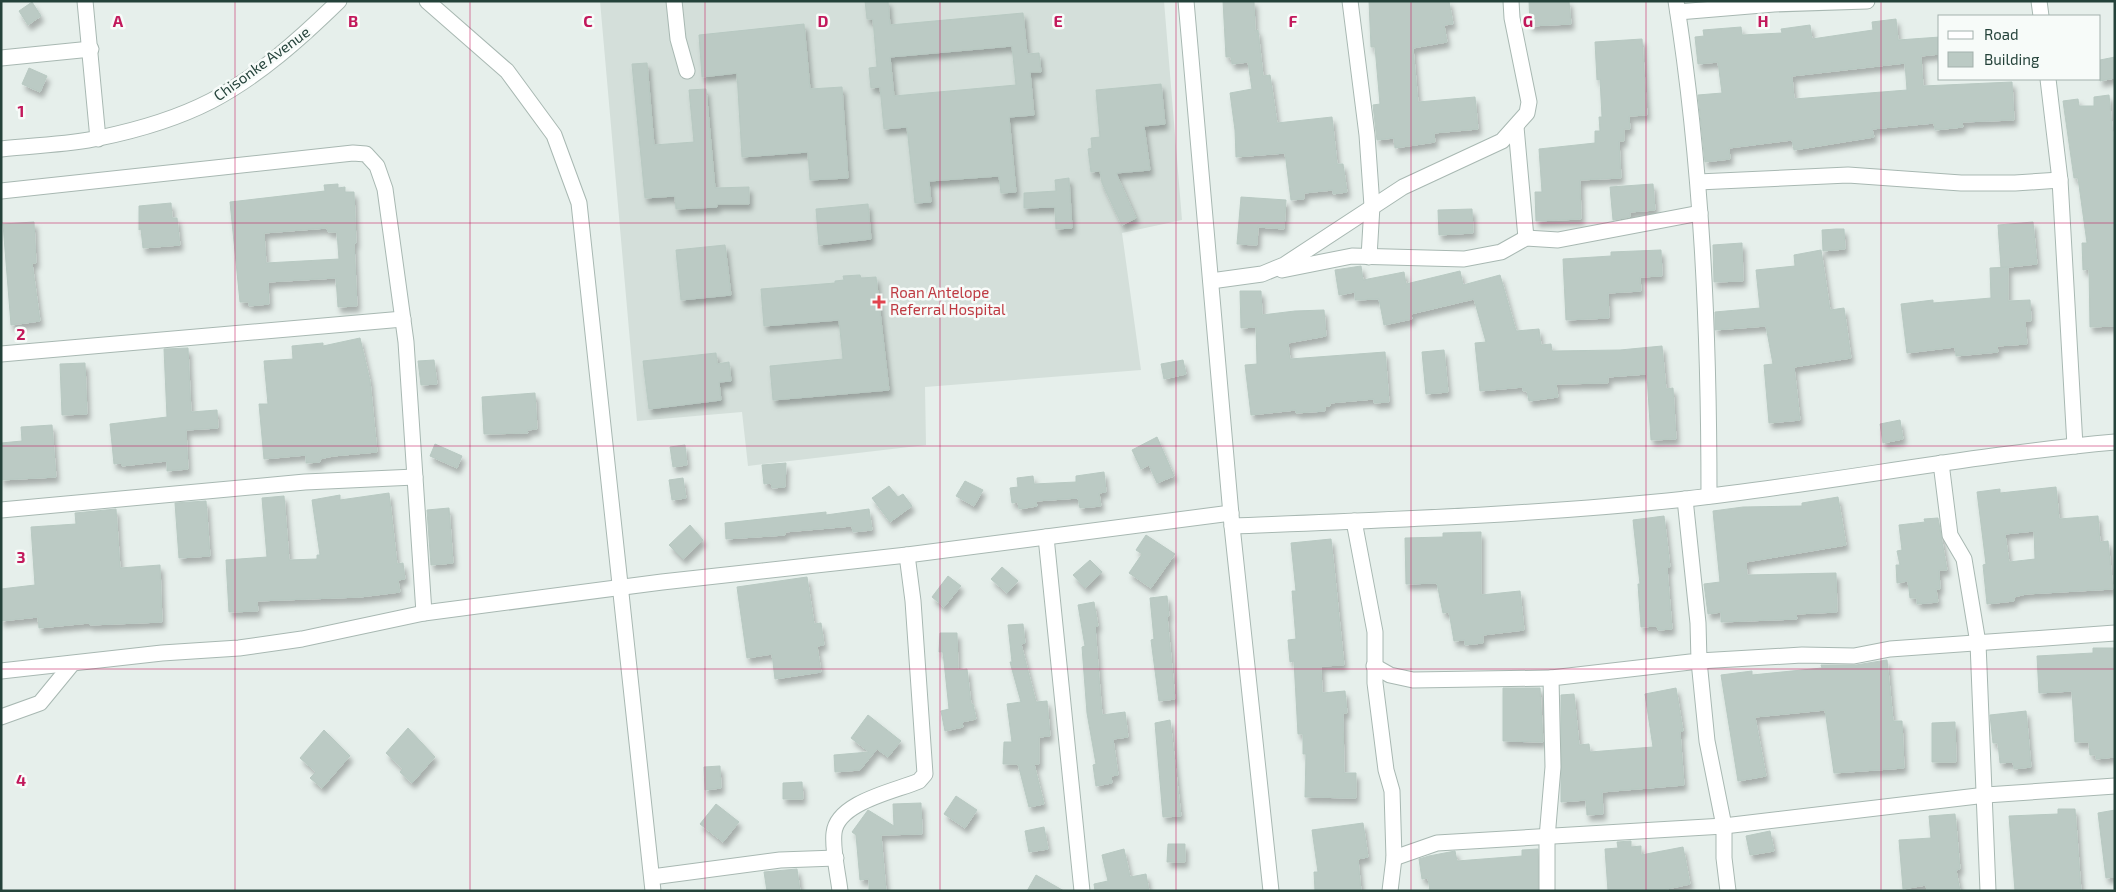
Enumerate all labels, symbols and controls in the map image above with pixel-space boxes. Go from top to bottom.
text: A [113,11,124,30]
text: B [348,11,358,30]
text: C [583,11,593,30]
text: D [818,11,829,30]
text: E [1053,11,1063,30]
text: F [1289,11,1298,30]
text: G [1523,11,1533,30]
text: H [1757,11,1769,30]
legend [1938,15,2101,80]
street label: Chisonke Avenue [210,22,313,104]
text: Road [1984,25,2019,43]
text: Building [1984,50,2040,68]
text: 1 [18,101,24,120]
place label: Roan Antelope Referral Hospital [890,283,1006,318]
marker: Roan Antelope Referral Hospital [872,295,886,309]
text: 2 [16,324,26,343]
text: 3 [16,547,26,566]
text: 4 [16,770,26,789]

